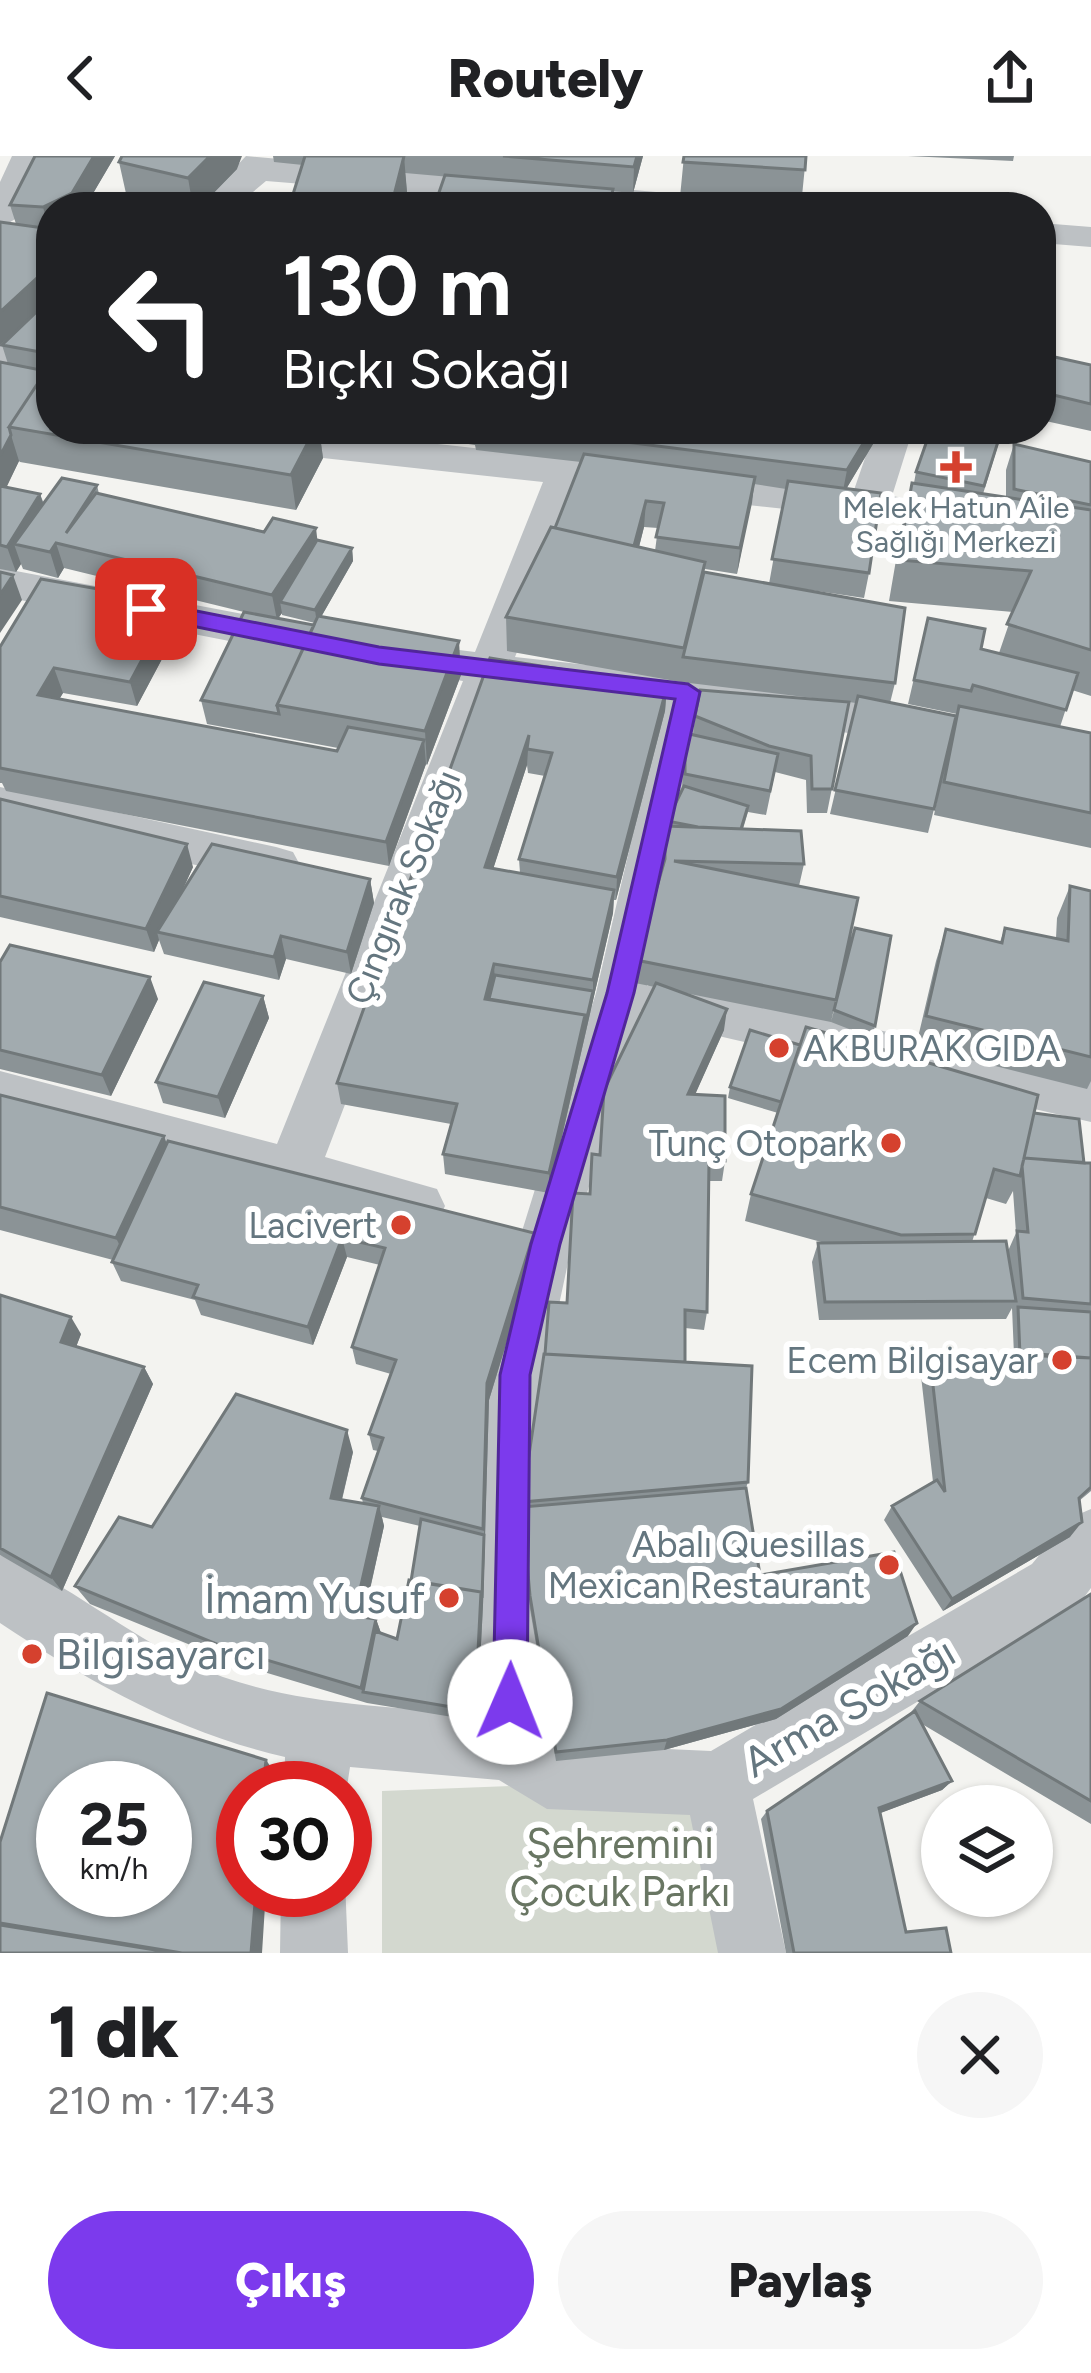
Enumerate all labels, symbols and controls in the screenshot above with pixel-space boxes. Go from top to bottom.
icon: back [48,45,114,111]
icon: share [977,45,1043,111]
text: Routely [448,46,643,111]
text: 130 m [282,235,512,336]
icon: left [84,240,240,396]
text: Bıçkı Sokağı [282,337,571,402]
marker: Melek Hatun Aile Sağlığı Merkezi [940,451,972,483]
place label: Melek Hatun Aile Sağlığı Merkezi [842,489,1070,560]
pin [95,558,197,660]
icon: arrive [113,576,179,642]
street label: Çıngırak Sokağı [336,764,470,1010]
place label: AKBURAK GIDA [803,1027,1061,1070]
marker: AKBURAK GIDA [766,1035,792,1061]
place label: Tunç Otopark [649,1122,868,1165]
marker: Tunç Otopark [878,1130,904,1156]
place label: Lacivert [248,1204,377,1247]
marker: Lacivert [388,1212,414,1238]
place label: Ecem Bilgisayar [786,1339,1038,1382]
marker: Ecem Bilgisayar [1049,1347,1075,1373]
place label: Abalı Quesillas Mexican Restaurant [548,1523,865,1607]
marker: Abalı Quesillas Mexican Restaurant [876,1552,902,1578]
place label: İmam Yusuf [204,1573,426,1624]
marker: İmam Yusuf [436,1585,462,1611]
street label: Arma Sokağı [734,1626,964,1788]
place label: Bilgisayarcı [56,1629,265,1680]
position arrow [447,1639,573,1765]
marker: Bilgisayarcı [19,1641,45,1667]
speed limit sign: 30 [216,1761,372,1917]
map controls [921,1785,1053,1917]
button: layers [921,1785,1053,1917]
text: 25 [79,1788,149,1860]
park label: Şehremini Çocuk Parkı [509,1818,731,1917]
text: km/h [80,1850,148,1887]
text: 1 dk [48,1989,179,2075]
button: close [917,1992,1043,2118]
text: 210 m · 17:43 [48,2077,275,2124]
button: Çıkış [48,2211,534,2349]
button: Paylaş [558,2211,1043,2349]

